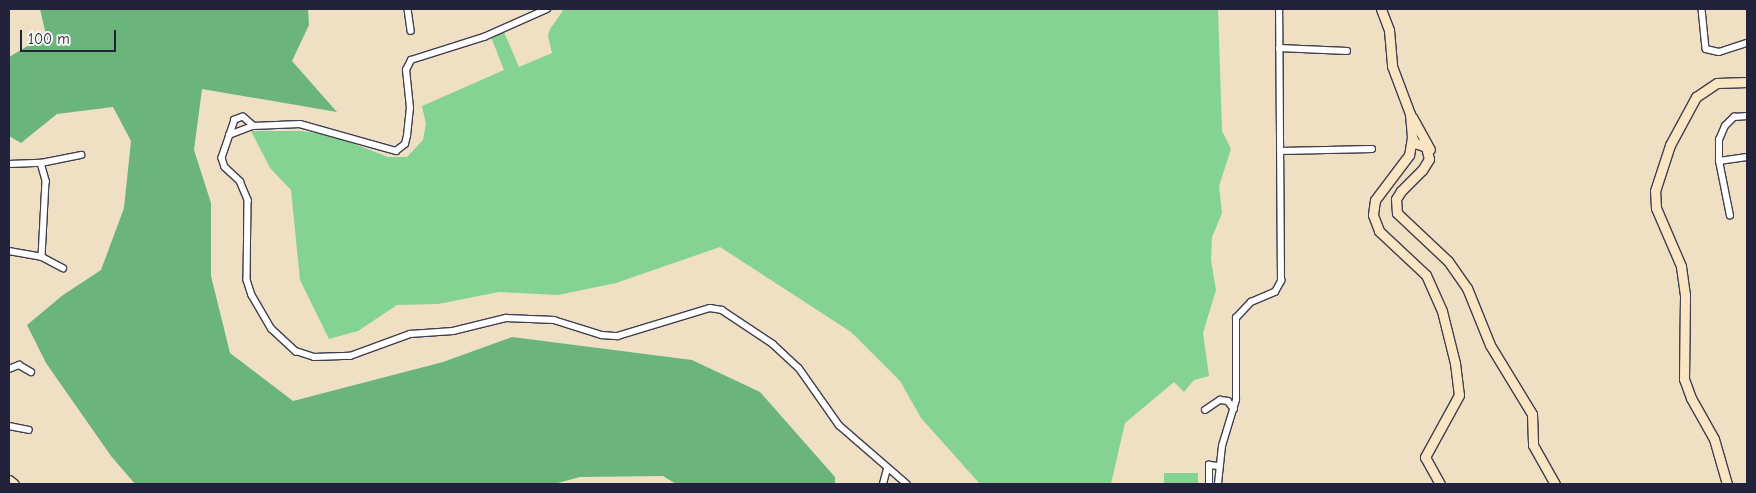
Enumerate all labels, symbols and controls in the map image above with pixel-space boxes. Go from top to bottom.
scale bar [22,20,119,52]
text: 100 m [28,30,70,48]

